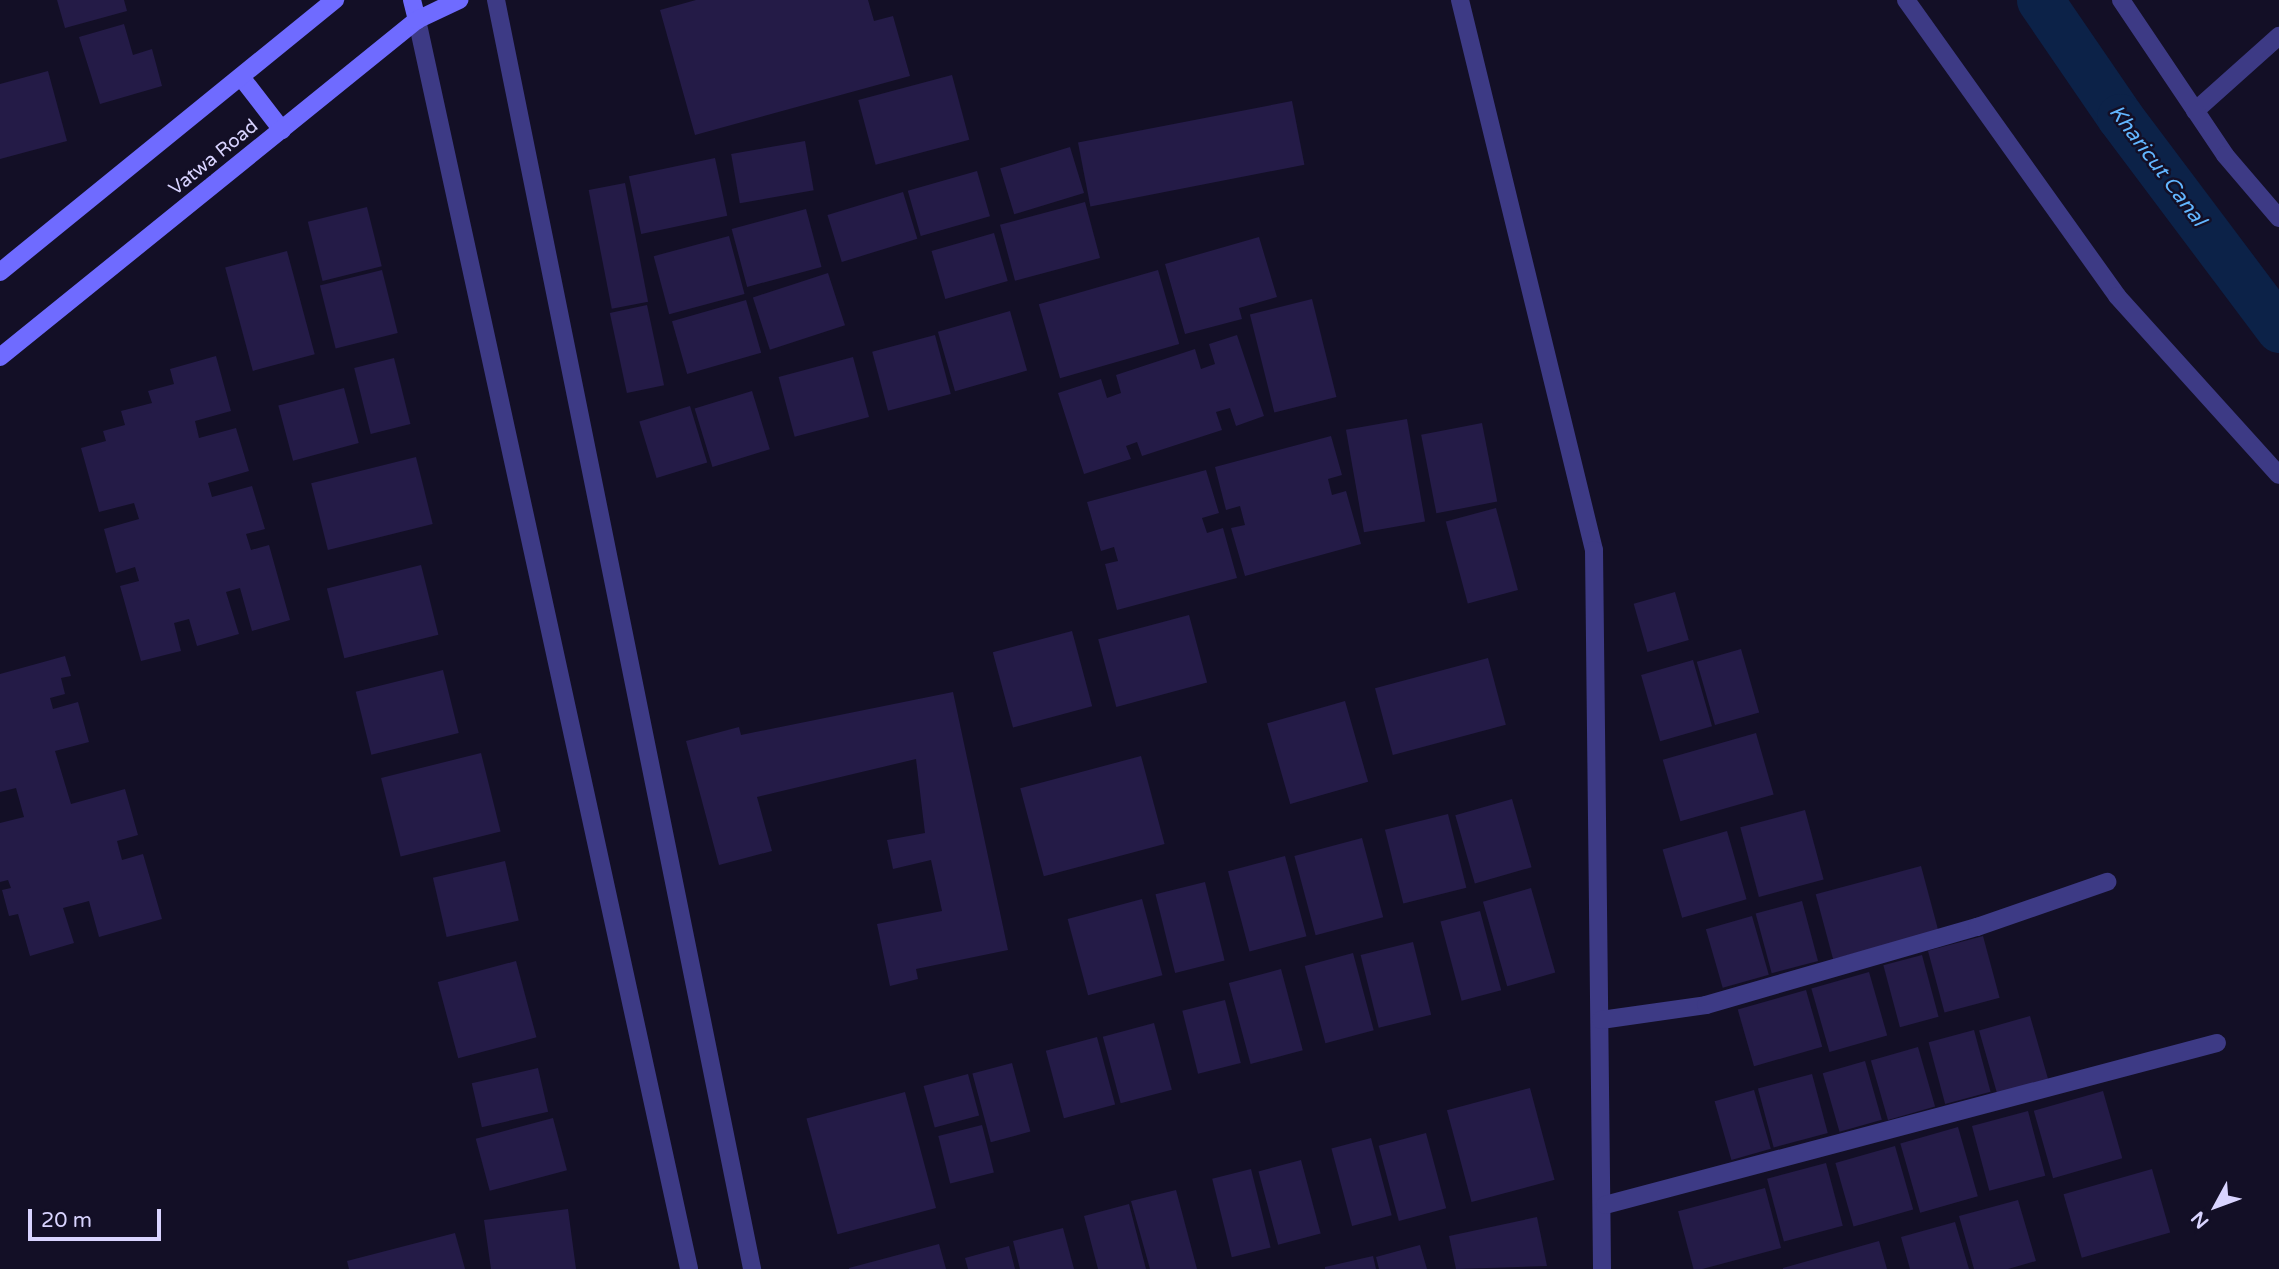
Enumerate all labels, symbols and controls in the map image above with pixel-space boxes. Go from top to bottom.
water label: Kharicut Canal [2103,100,2211,232]
street label: Vatwa Road [165,115,263,201]
north arrow [2181,1171,2251,1241]
scale bar [32,1196,164,1240]
text: N [2187,1207,2213,1233]
text: 20 m [41,1208,92,1233]

